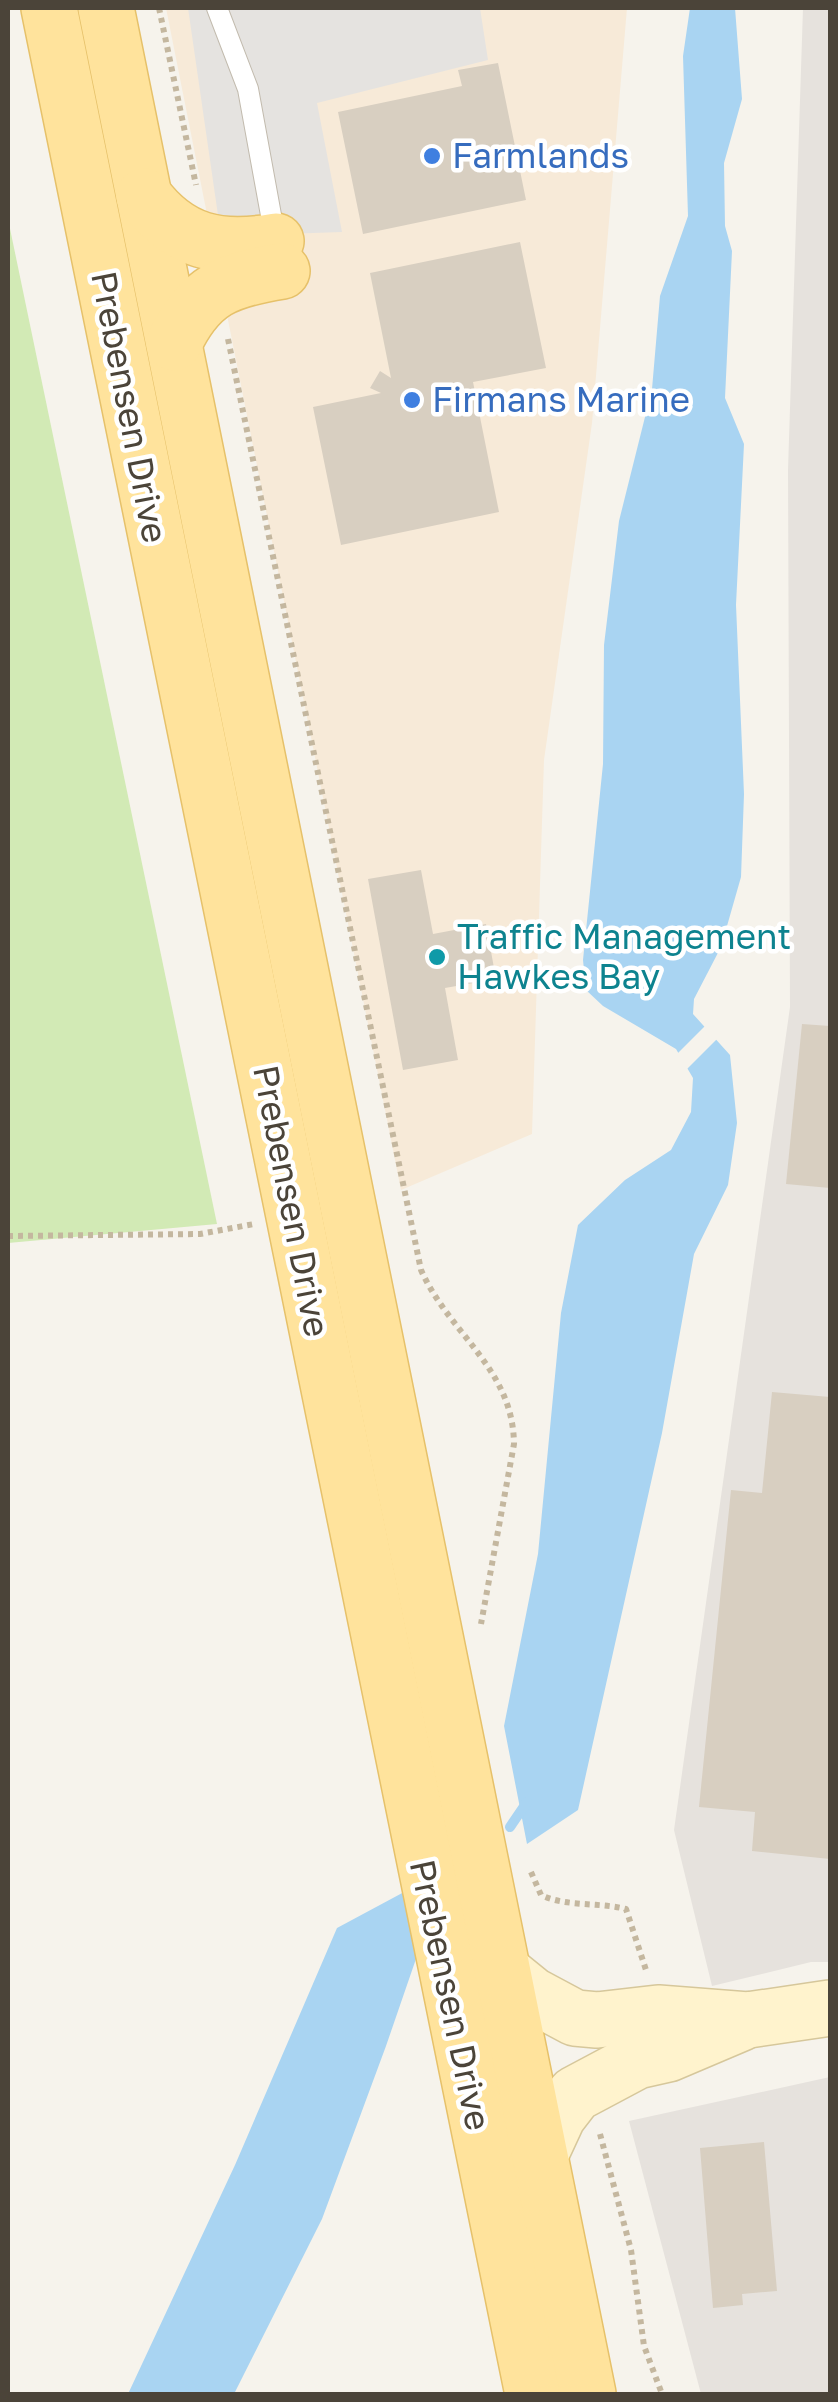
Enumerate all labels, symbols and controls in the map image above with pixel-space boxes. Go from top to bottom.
place label: Farmlands [452,134,629,176]
marker: Farmlands [421,145,443,167]
street label: Prebensen Drive [83,267,177,546]
place label: Firmans Marine [432,378,690,420]
marker: Firmans Marine [401,389,423,411]
place label: Traffic Management Hawkes Bay [457,915,791,997]
marker: Traffic Management Hawkes Bay [426,946,448,968]
street label: Prebensen Drive [245,1061,339,1340]
street label: Prebensen Drive [402,1856,500,2134]

